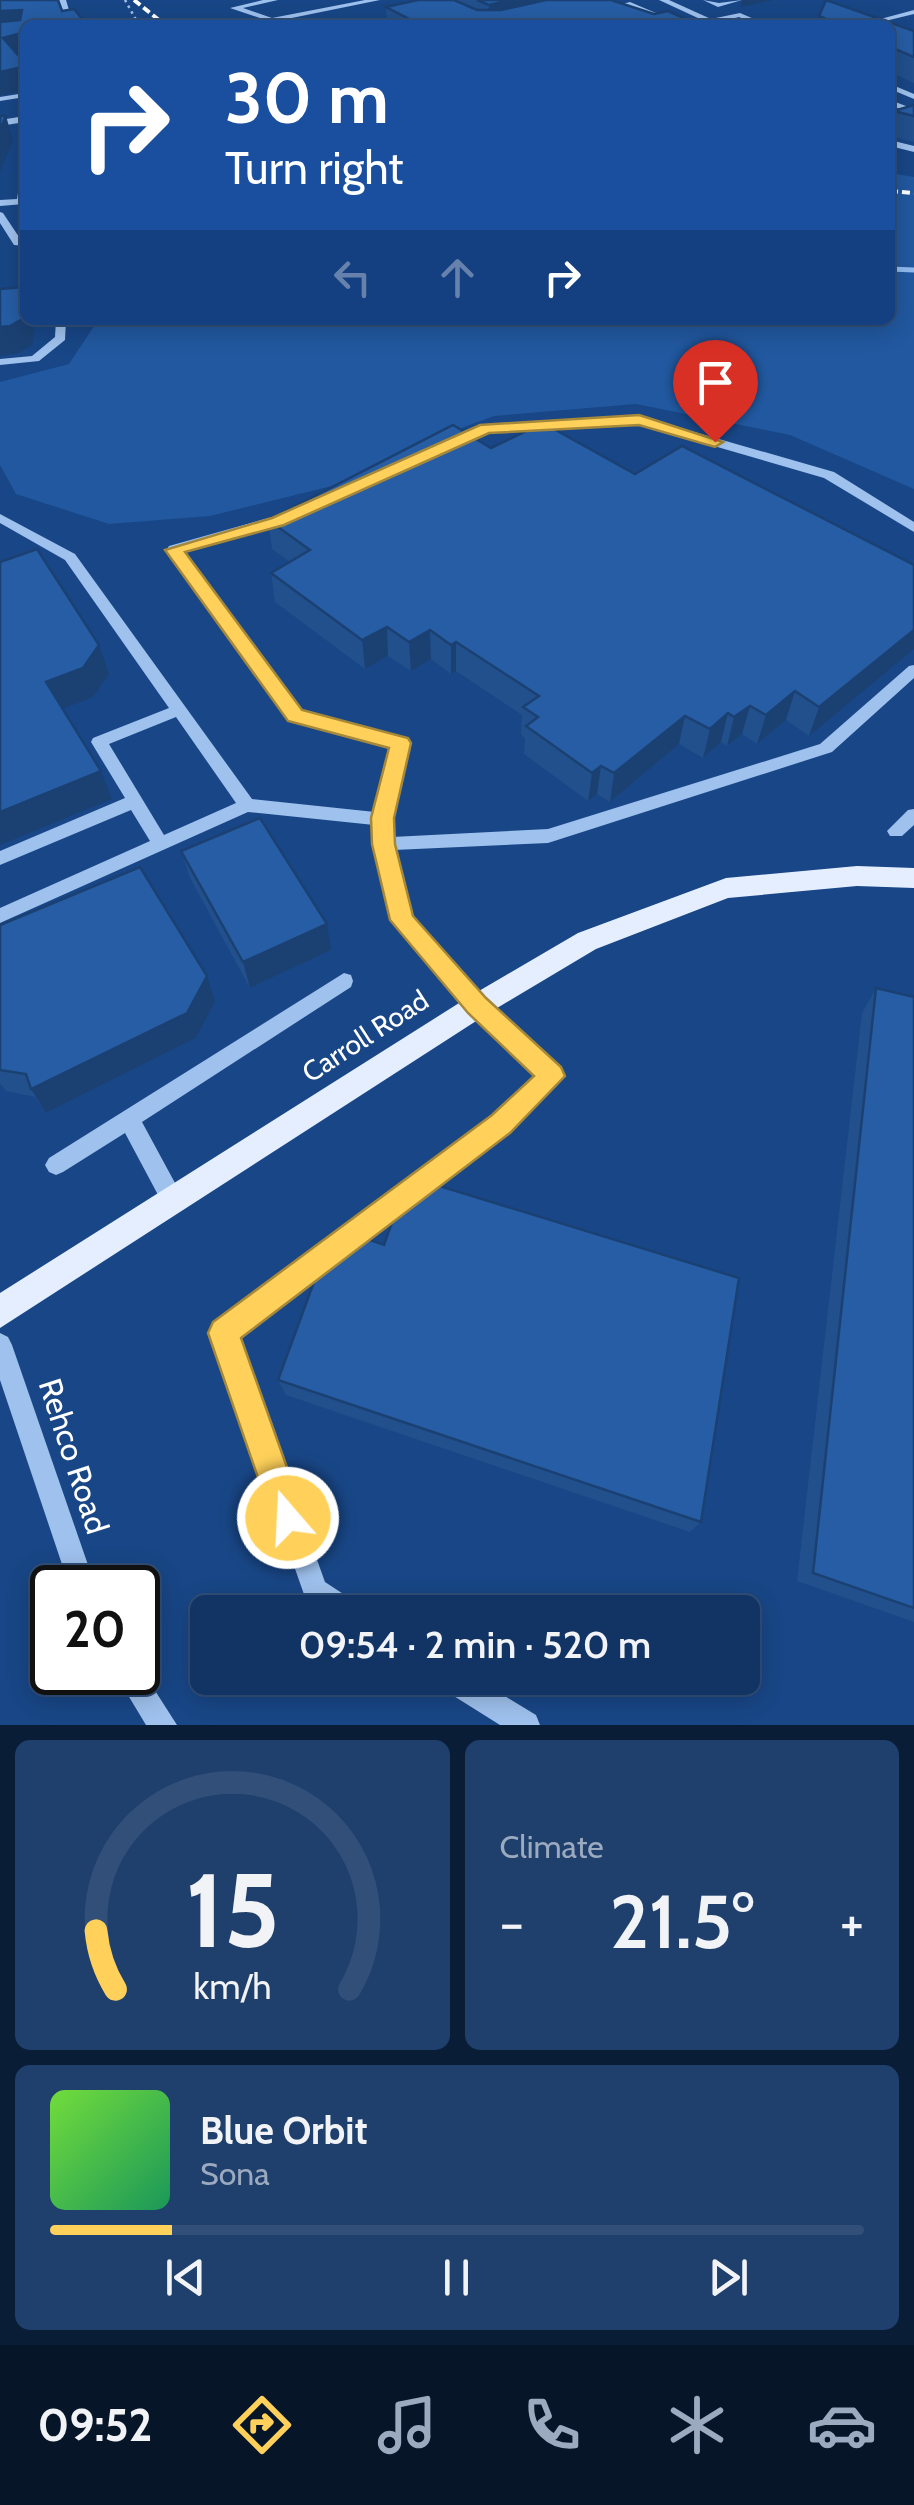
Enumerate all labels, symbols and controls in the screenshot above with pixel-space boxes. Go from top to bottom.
text: 30 m [225,55,389,141]
icon: right [60,60,190,190]
text: Turn right [225,141,404,195]
icon: left [325,250,380,305]
icon: ahead [430,250,485,305]
icon: right [535,250,590,305]
pin [673,340,758,443]
icon: arrive [688,355,743,410]
street label: Carroll Road [295,983,435,1089]
street label: Rehco Road [31,1373,117,1539]
position arrow [236,1466,340,1570]
speed limit sign: 20 [30,1565,160,1695]
text: 09:54 · 2 min · 520 m [299,1621,651,1668]
text: Climate [500,1827,604,1866]
text: 15 [185,1847,279,1973]
text: 21.5° [610,1876,754,1967]
text: − [500,1889,524,1956]
text: + [840,1889,864,1956]
text: km/h [193,1965,271,2008]
text: Blue Orbit [200,2107,368,2154]
text: Sona [200,2154,270,2193]
icon: previous [158,2250,213,2305]
icon: pause [429,2250,484,2305]
icon: next [701,2250,756,2305]
icon: directions [227,2390,297,2460]
icon: music [372,2390,442,2460]
icon: phone [517,2390,587,2460]
icon: climate [662,2390,732,2460]
icon: car [807,2390,877,2460]
text: 09:52 [37,2398,152,2452]

